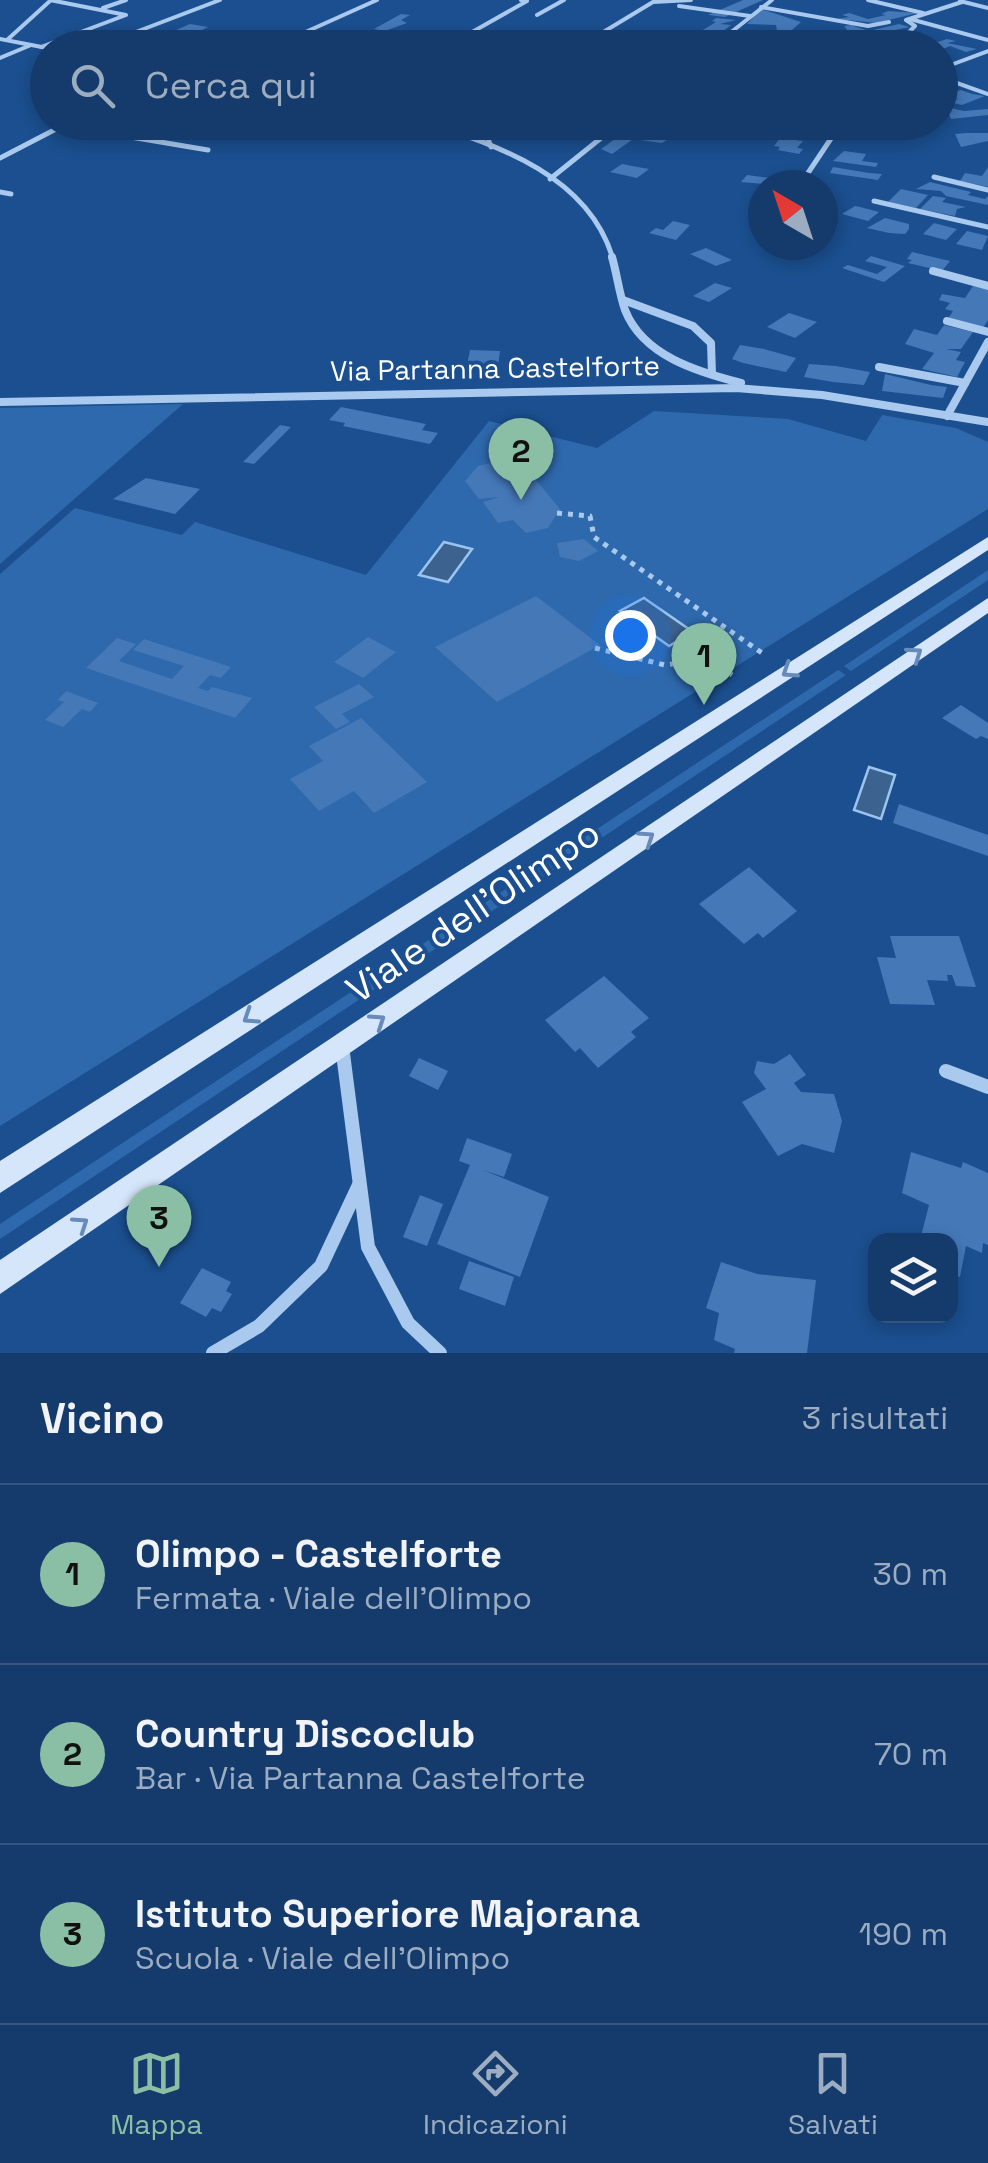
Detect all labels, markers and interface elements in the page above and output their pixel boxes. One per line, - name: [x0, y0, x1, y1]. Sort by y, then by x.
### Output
- search box: [30, 30, 958, 140]
- icon: search: [65, 58, 120, 113]
- text: Cerca qui: [145, 61, 317, 109]
- north arrow: [748, 170, 838, 260]
- street label: Via Partanna Castelforte: [330, 347, 660, 389]
- pin: 2: [488, 418, 554, 500]
- your location: [605, 610, 656, 661]
- pin: 1: [672, 622, 736, 705]
- one-way arrow: [904, 648, 922, 666]
- one-way arrow: [781, 659, 799, 678]
- street label: Viale dell'Olimpo: [337, 808, 609, 1014]
- one-way arrow: [635, 832, 654, 850]
- one-way arrow: [243, 1005, 261, 1024]
- one-way arrow: [367, 1015, 385, 1033]
- pin: 3: [126, 1184, 192, 1267]
- one-way arrow: [70, 1217, 88, 1236]
- map controls: [868, 1233, 958, 1323]
- button: layers: [868, 1233, 958, 1323]
- text: Vicino: [40, 1392, 165, 1445]
- text: 3 risultati: [802, 1398, 948, 1438]
- text: Olimpo - Castelforte: [135, 1530, 502, 1578]
- text: 1: [65, 1554, 80, 1594]
- text: 30 m: [872, 1554, 948, 1594]
- text: Fermata · Viale dell'Olimpo: [135, 1578, 532, 1618]
- text: Country Discoclub: [135, 1710, 475, 1758]
- text: 2: [63, 1734, 82, 1774]
- text: 70 m: [874, 1734, 948, 1774]
- text: Bar · Via Partanna Castelforte: [135, 1758, 586, 1798]
- text: Istituto Superiore Majorana: [135, 1890, 640, 1938]
- text: 3: [63, 1914, 82, 1954]
- text: 190 m: [859, 1914, 948, 1954]
- text: Scuola · Viale dell'Olimpo: [135, 1938, 510, 1978]
- tab: Mappa: [110, 2046, 203, 2142]
- tab: Indicazioni: [423, 2046, 568, 2142]
- tab: Salvati: [788, 2046, 878, 2142]

